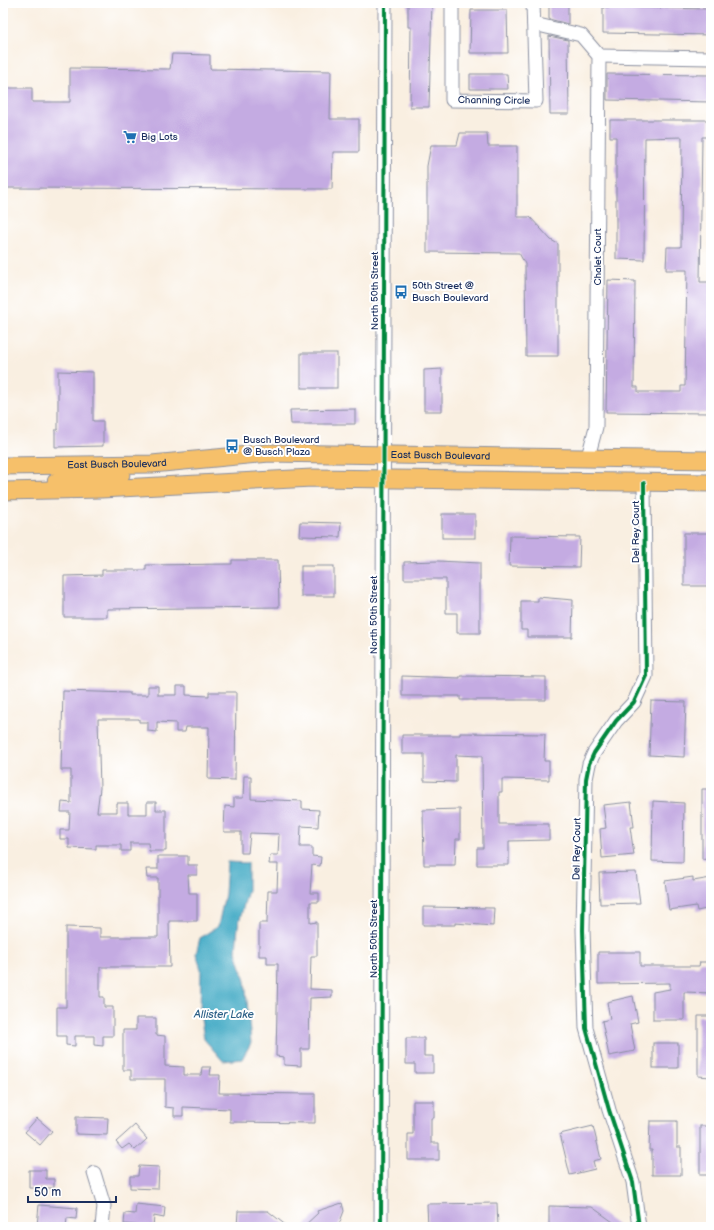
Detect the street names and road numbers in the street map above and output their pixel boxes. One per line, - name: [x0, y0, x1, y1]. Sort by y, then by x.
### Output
- street label: Channing Circle: [458, 94, 530, 107]
- street label: Chalet Court: [592, 228, 604, 286]
- street label: North 50th Street: [369, 252, 381, 330]
- street label: East Busch Boulevard: [391, 449, 491, 463]
- street label: East Busch Boulevard: [67, 457, 168, 471]
- street label: Del Rey Court: [630, 501, 642, 563]
- street label: North 50th Street: [368, 576, 380, 654]
- street label: Del Rey Court: [570, 818, 584, 880]
- street label: North 50th Street: [368, 900, 380, 978]

